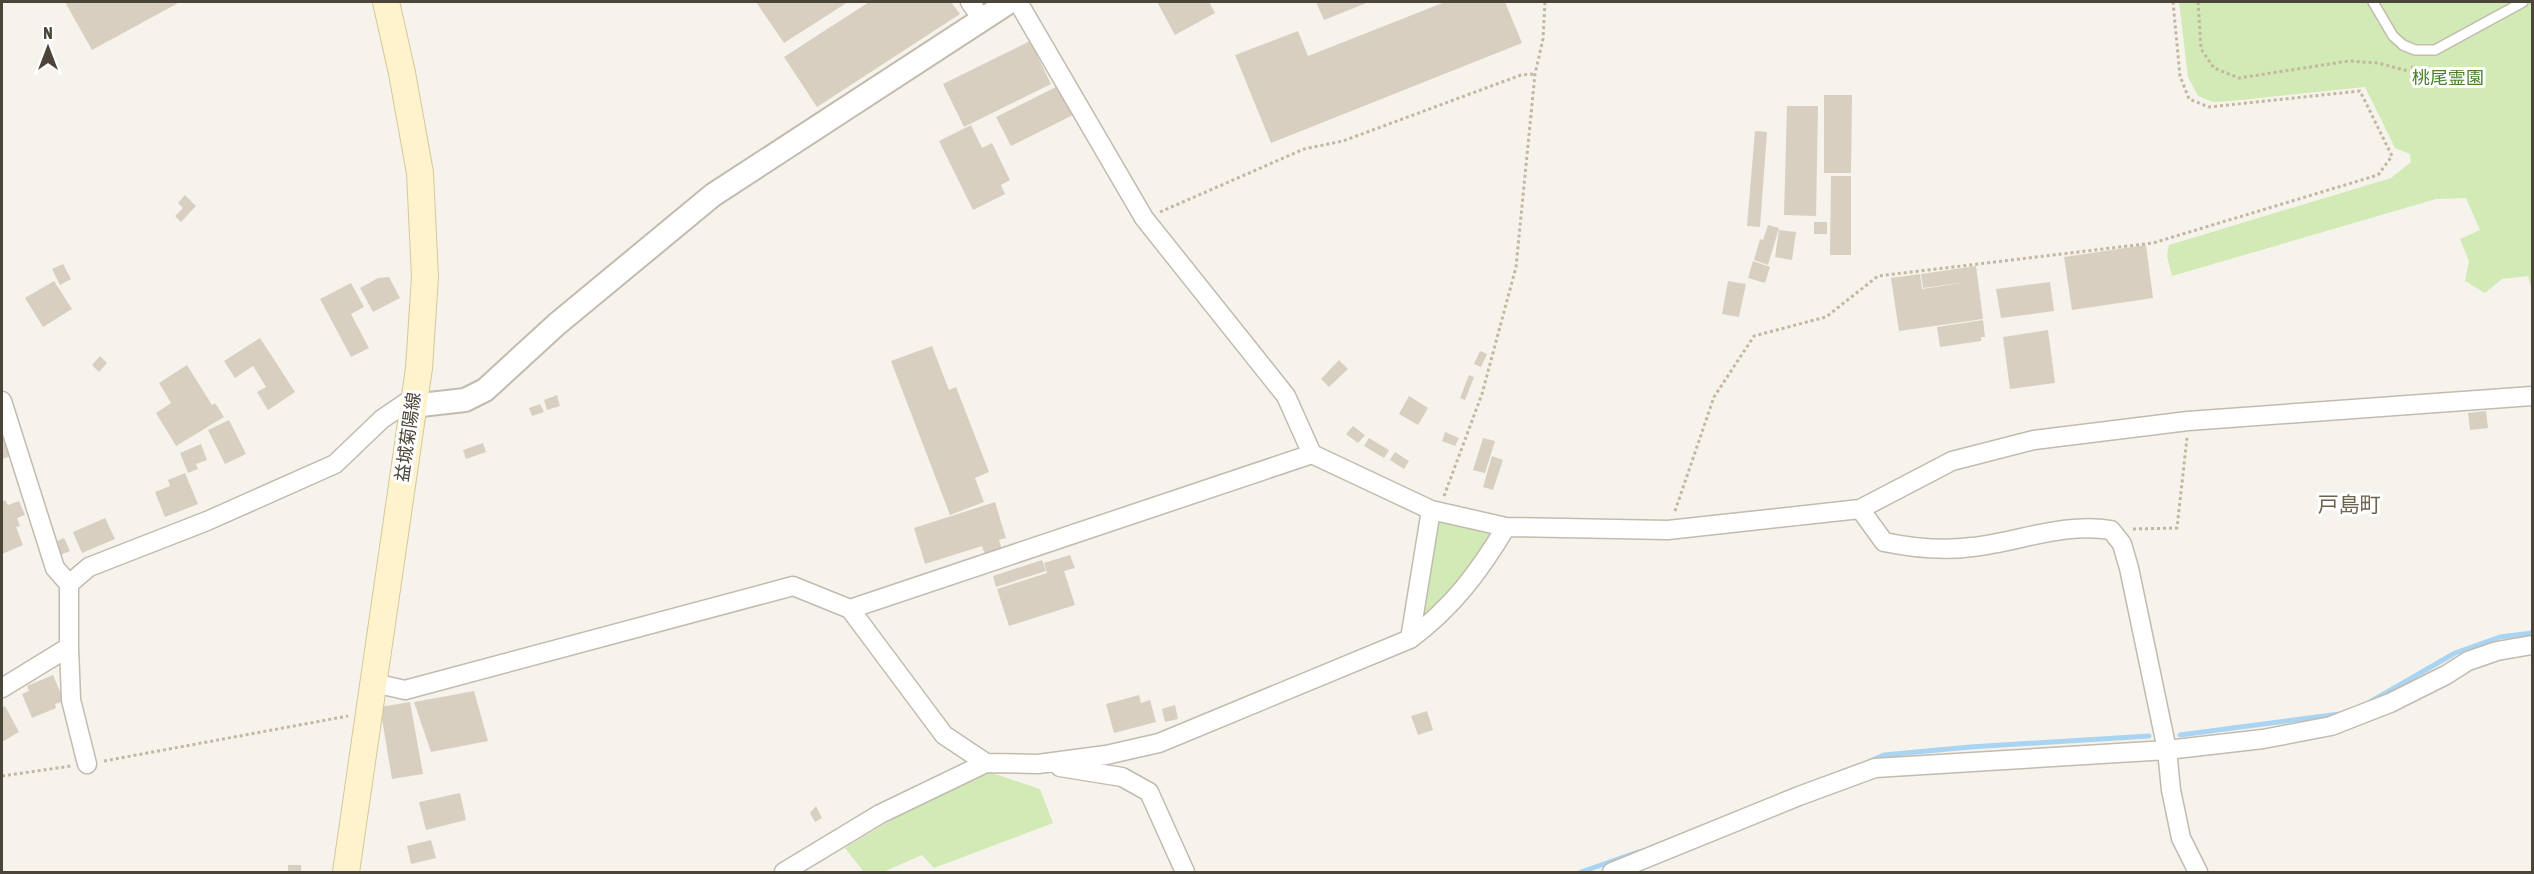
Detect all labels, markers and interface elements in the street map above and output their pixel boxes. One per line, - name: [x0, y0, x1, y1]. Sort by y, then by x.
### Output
- north arrow: [18, 18, 78, 78]
- text: N: [43, 24, 53, 42]
- park label: 桃尾霊園: [2412, 67, 2484, 88]
- street label: 益城菊陽線: [391, 391, 424, 483]
- district label: 戸島町: [2318, 492, 2381, 516]

